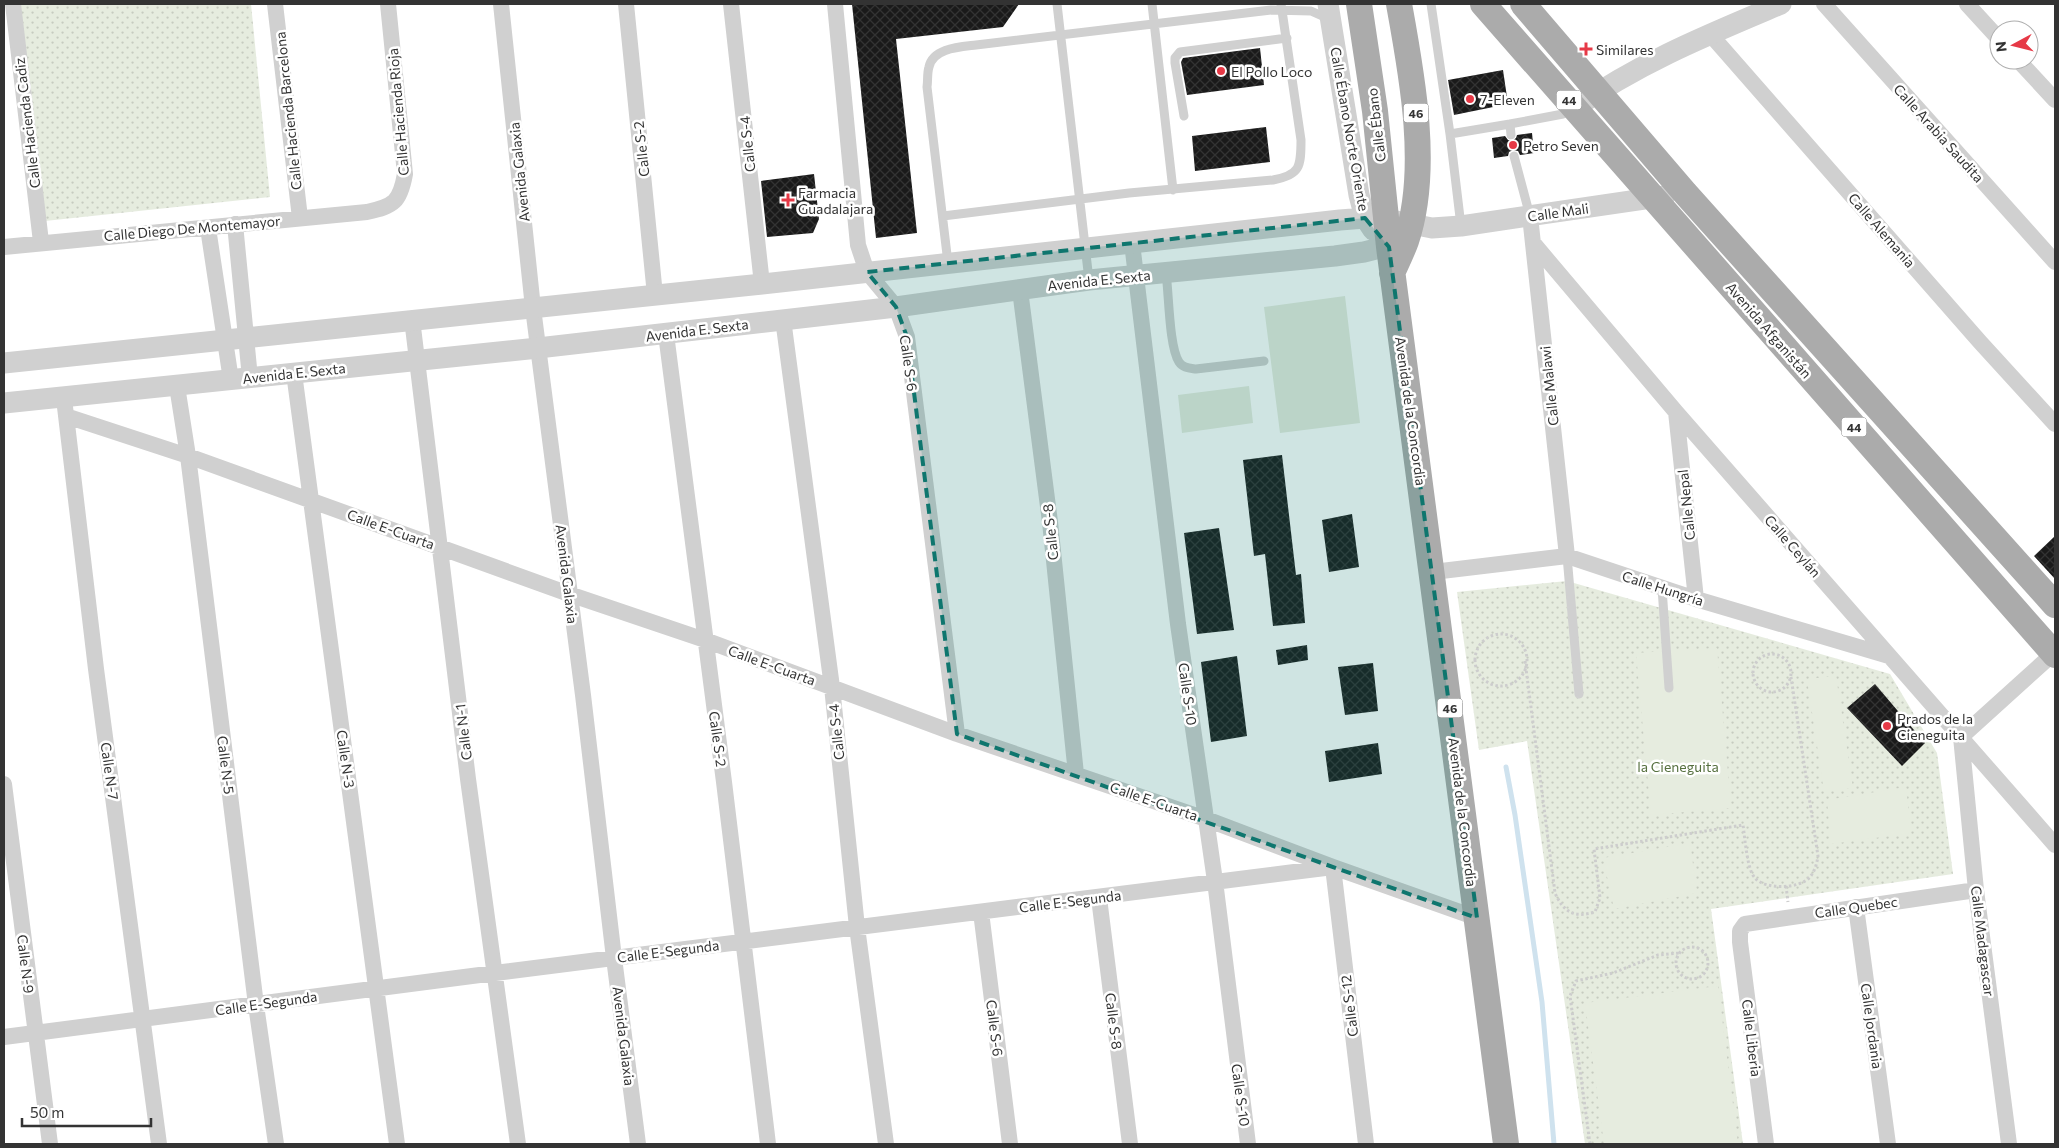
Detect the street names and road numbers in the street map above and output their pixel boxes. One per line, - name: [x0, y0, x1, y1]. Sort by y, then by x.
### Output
- street label: Calle Hacienda Barcelona: [271, 31, 305, 191]
- street label: Calle Ébano Norte Oriente: [1327, 46, 1373, 212]
- street label: Calle Hacienda Rioja: [384, 47, 412, 177]
- street label: Calle Hacienda Cadiz: [11, 57, 43, 189]
- street label: Calle Arabia Saudita: [1890, 80, 1988, 186]
- street label: Calle Ébano: [1363, 87, 1389, 163]
- road number: 44: [1556, 90, 1582, 110]
- road number: 46: [1404, 104, 1428, 122]
- street label: Calle S-4: [736, 114, 758, 173]
- street label: Calle S-2: [630, 120, 652, 178]
- street label: Avenida Galaxia: [505, 121, 533, 223]
- street label: Calle Alemania: [1845, 189, 1919, 271]
- street label: Calle Mali: [1526, 199, 1590, 225]
- street label: Calle Diego De Montemayor: [103, 212, 281, 244]
- street label: Avenida E. Sexta: [1047, 266, 1151, 294]
- street label: Avenida Afganistán: [1723, 278, 1815, 382]
- street label: Avenida E. Sexta: [645, 315, 749, 345]
- street label: Calle S-6: [897, 334, 921, 392]
- street label: Avenida de la Concordia: [1392, 335, 1430, 487]
- street label: Calle Malawi: [1536, 345, 1562, 427]
- street label: Avenida E. Sexta: [242, 359, 346, 387]
- road number: 44: [1842, 418, 1866, 437]
- street label: Calle Nepal: [1674, 469, 1698, 541]
- street label: Calle S-8: [1039, 503, 1061, 561]
- street label: Calle E-Cuarta: [345, 505, 437, 553]
- street label: Calle Ceylán: [1761, 511, 1825, 581]
- street label: Avenida Galaxia: [552, 523, 582, 625]
- street label: Calle Hungría: [1620, 567, 1706, 609]
- street label: Calle E-Cuarta: [726, 641, 818, 689]
- street label: Calle S-10: [1175, 661, 1201, 727]
- road number: 46: [1438, 698, 1462, 718]
- street label: Calle S-4: [825, 702, 847, 761]
- street label: Calle N-1: [451, 703, 475, 761]
- street label: Calle S-2: [706, 710, 730, 768]
- street label: Calle N-3: [334, 729, 358, 789]
- street label: Calle N-5: [214, 735, 238, 795]
- street label: Avenida de la Concordia: [1445, 736, 1481, 888]
- street label: Calle N-7: [98, 741, 122, 801]
- street label: Calle E-Cuarta: [1108, 778, 1200, 824]
- street label: Calle Madagascar: [1968, 885, 1998, 998]
- street label: Calle E-Segunda: [1018, 886, 1122, 916]
- street label: Calle Quebec: [1814, 893, 1899, 921]
- street label: Calle N-9: [14, 934, 38, 994]
- street label: Calle E-Segunda: [616, 936, 720, 966]
- street label: Calle S-12: [1337, 974, 1361, 1038]
- street label: Calle Jordania: [1858, 982, 1886, 1070]
- street label: Avenida Galaxia: [609, 985, 639, 1087]
- street label: Calle E-Segunda: [214, 987, 318, 1019]
- street label: Calle S-8: [1102, 992, 1126, 1050]
- street label: Calle Liberia: [1739, 998, 1765, 1078]
- street label: Calle S-6: [983, 999, 1007, 1057]
- street label: Calle S-10: [1228, 1062, 1254, 1128]

